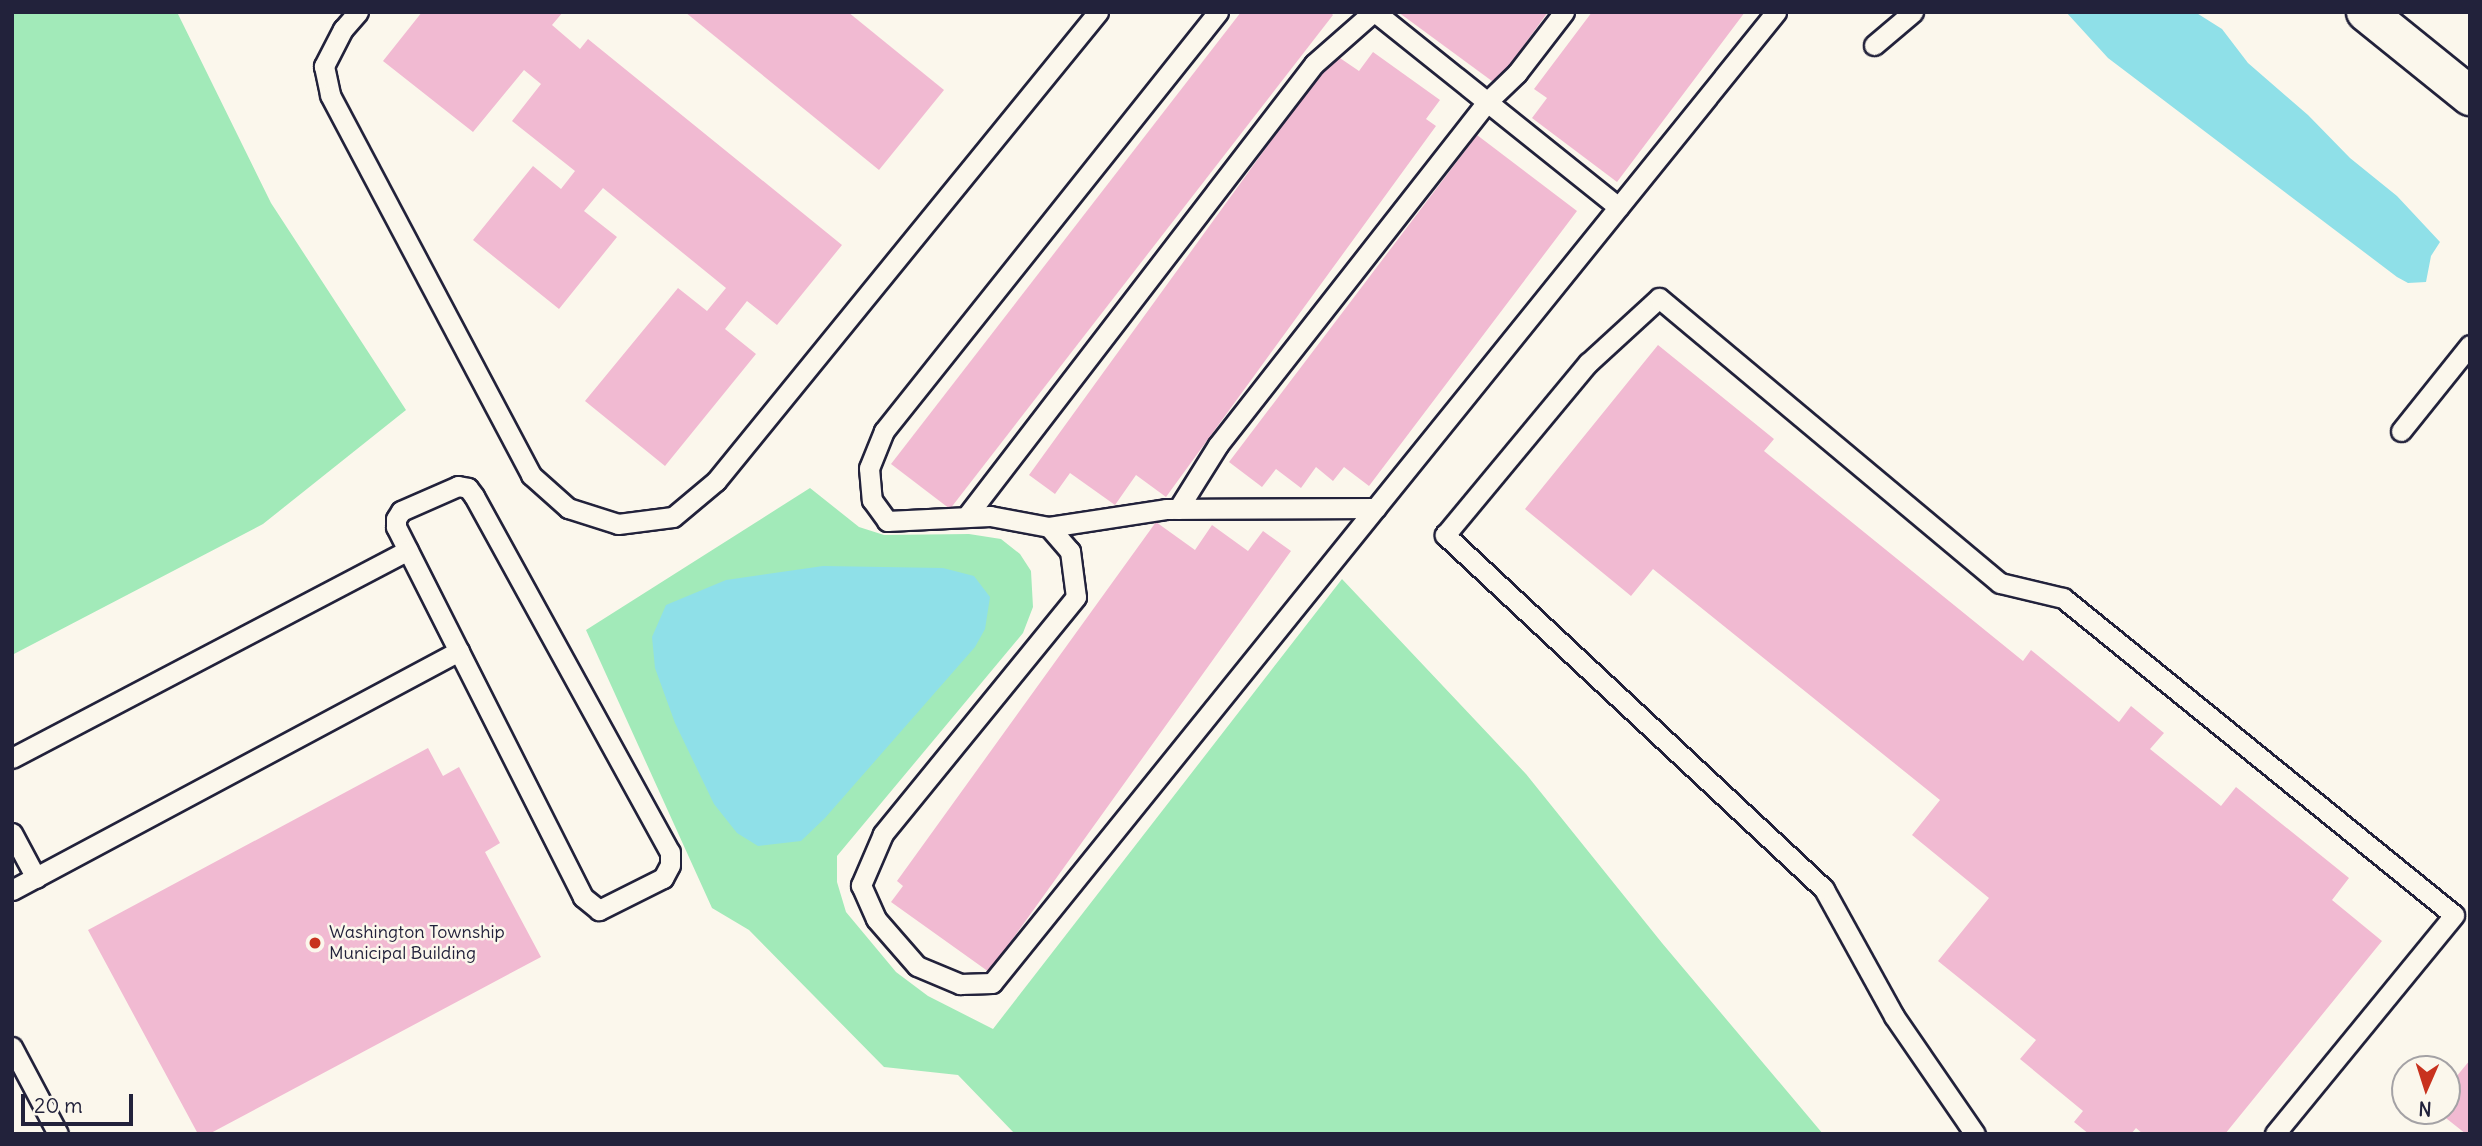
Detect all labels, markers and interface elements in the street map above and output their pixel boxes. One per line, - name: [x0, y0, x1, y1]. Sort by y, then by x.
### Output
- place label: Washington Township Municipal Building: [329, 922, 505, 964]
- marker: Washington Township Municipal Building: [307, 935, 323, 951]
- north arrow: [2391, 1055, 2461, 1125]
- scale bar: [24, 1080, 136, 1124]
- text: 20 m: [34, 1092, 83, 1119]
- text: N: [2418, 1097, 2432, 1121]

